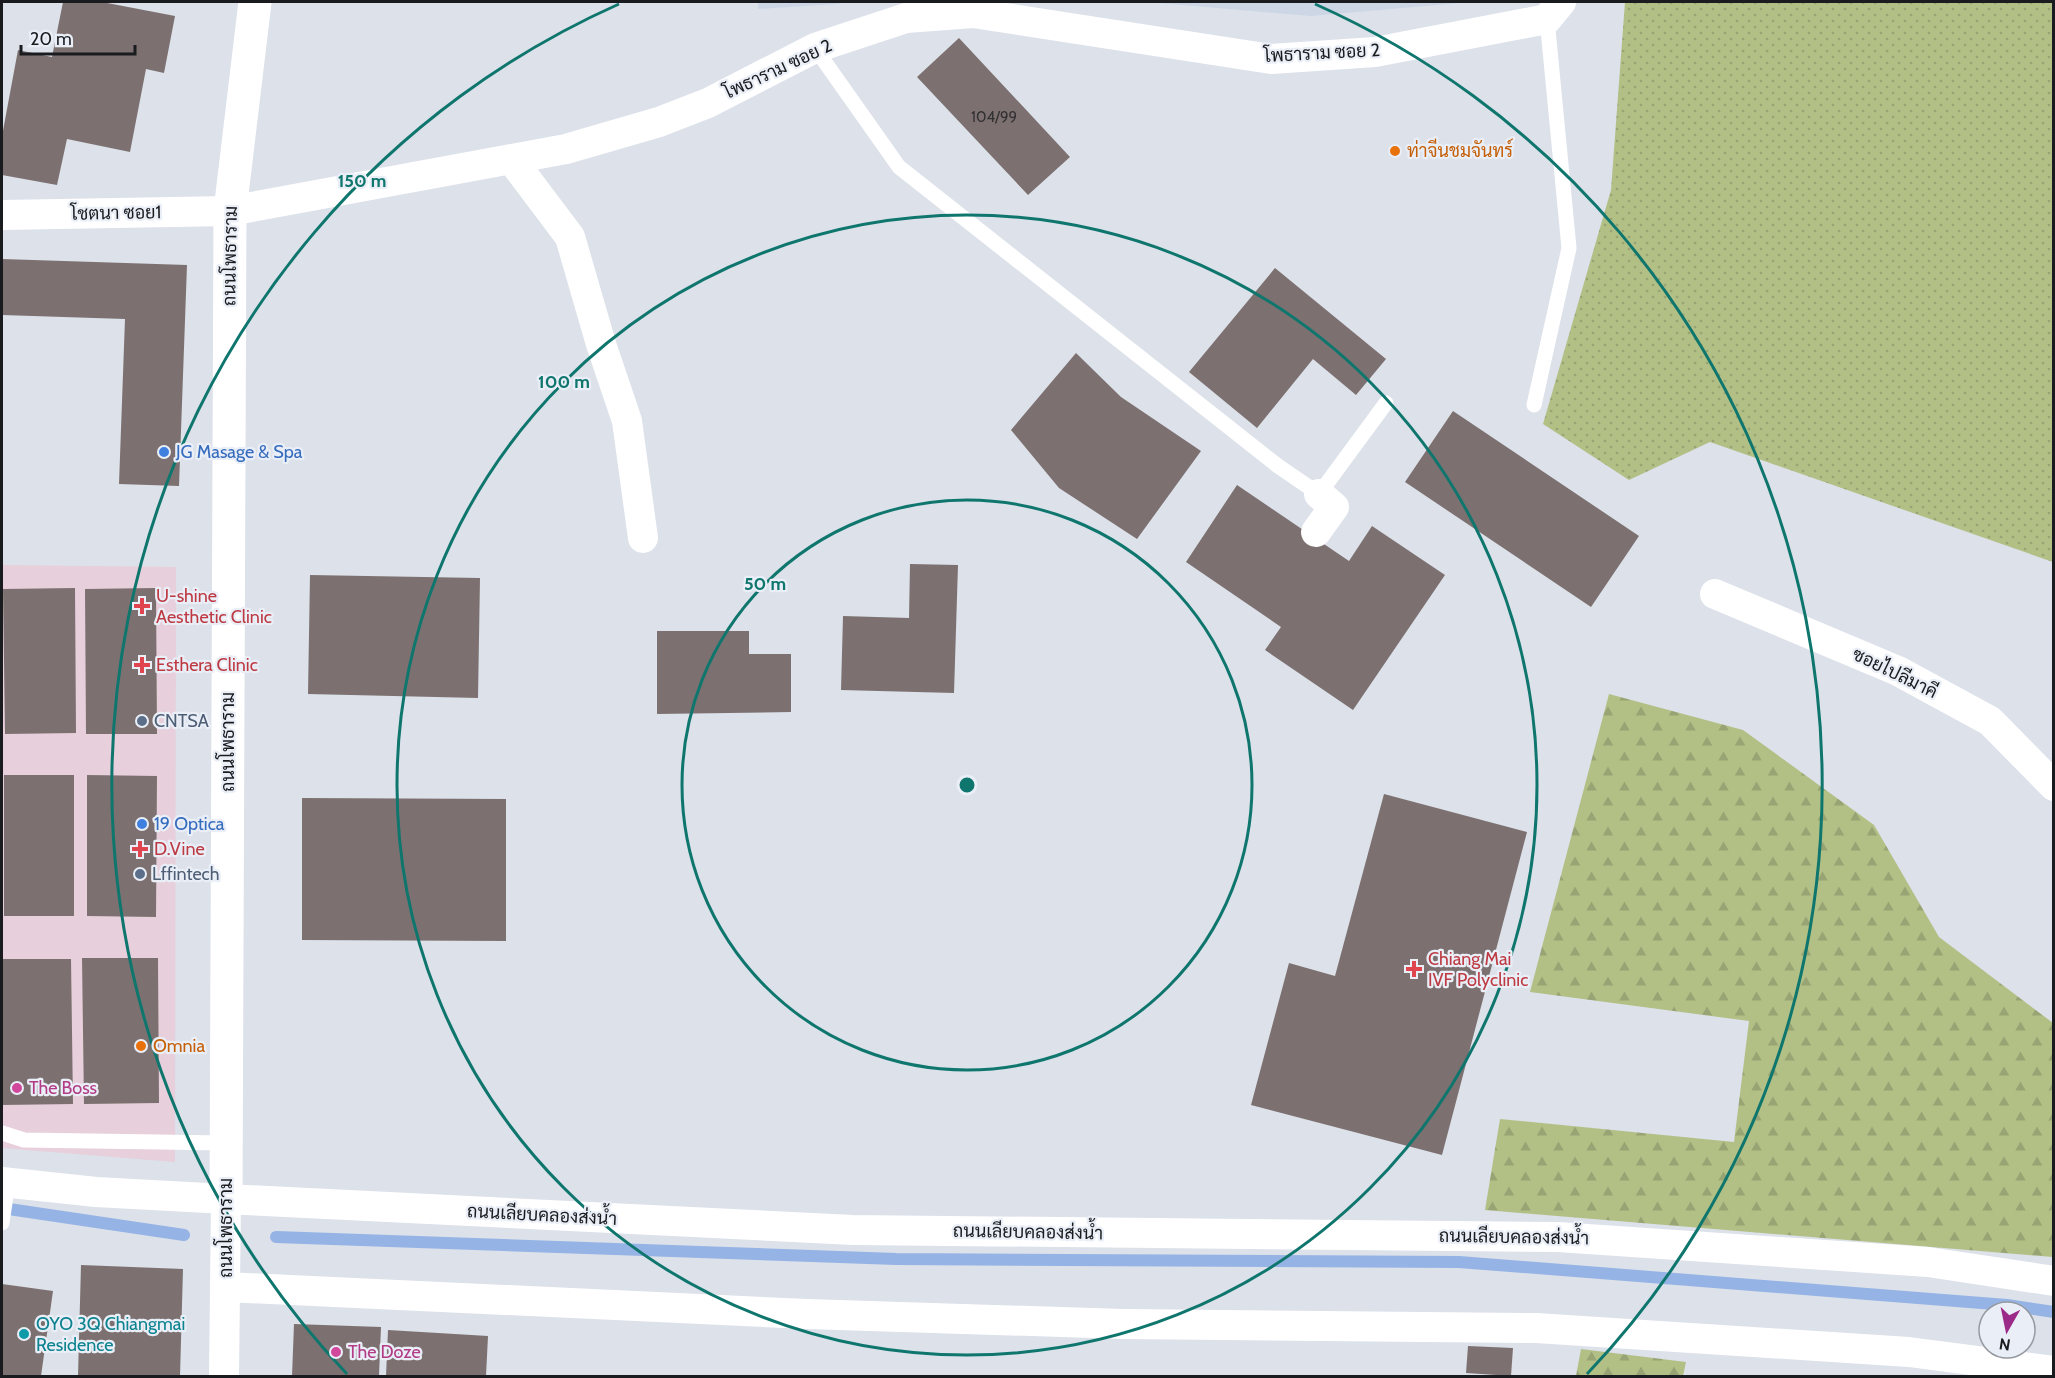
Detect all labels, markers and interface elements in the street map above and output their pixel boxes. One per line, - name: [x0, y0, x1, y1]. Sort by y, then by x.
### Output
- scale bar: [21, 18, 135, 56]
- text: 20 m: [30, 28, 72, 50]
- street label: โพธาราม ซอย 2: [719, 33, 835, 104]
- street label: โพธาราม ซอย 2: [1262, 37, 1381, 67]
- house number: 104/99: [971, 108, 1017, 126]
- place label: ท่าจีนชมจันทร์: [1407, 138, 1513, 162]
- marker: ท่าจีนชมจันทร์: [1388, 144, 1402, 158]
- text: 150 m: [338, 170, 386, 192]
- street label: โชตนา ซอย1: [69, 199, 162, 225]
- street label: ถนนโพธาราม: [216, 206, 242, 306]
- text: 100 m: [538, 371, 590, 393]
- place label: JG Masage & Spa: [175, 441, 303, 463]
- marker: JG Masage & Spa: [157, 445, 171, 459]
- text: 50 m: [744, 573, 786, 595]
- place label: U-shine Aesthetic Clinic: [156, 585, 272, 628]
- marker: U-shine Aesthetic Clinic: [133, 597, 151, 615]
- street label: ซอยไปลีมาคี: [1849, 641, 1942, 703]
- place label: Esthera Clinic: [156, 654, 258, 676]
- marker: Esthera Clinic: [133, 656, 151, 674]
- street label: ถนนโพธาราม: [215, 692, 239, 792]
- place label: CNTSA: [154, 710, 209, 732]
- marker: CNTSA: [135, 714, 149, 728]
- centre of rings: [957, 775, 977, 795]
- place label: 19 Optica: [154, 813, 225, 835]
- marker: 19 Optica: [135, 817, 149, 831]
- place label: D.Vine: [154, 838, 205, 860]
- marker: D.Vine: [131, 840, 149, 858]
- place label: Lffintech: [152, 863, 220, 885]
- marker: Lffintech: [133, 867, 147, 881]
- place label: Chiang Mai IVF Polyclinic: [1428, 948, 1528, 991]
- marker: Chiang Mai IVF Polyclinic: [1405, 960, 1423, 978]
- place label: Omnia: [153, 1035, 205, 1057]
- marker: Omnia: [134, 1039, 148, 1053]
- place label: The Boss: [29, 1077, 97, 1099]
- marker: The Boss: [10, 1081, 24, 1095]
- street label: ถนนโพธาราม: [213, 1178, 237, 1278]
- street label: ถนนเลียบคลองส่งน้ำ: [466, 1195, 618, 1230]
- street label: ถนนเลียบคลองส่งน้ำ: [953, 1215, 1103, 1244]
- street label: ถนนเลียบคลองส่งน้ำ: [1439, 1220, 1589, 1249]
- north arrow: [1977, 1300, 2037, 1360]
- place label: OYO 3Q Chiangmai Residence: [36, 1313, 185, 1356]
- marker: OYO 3Q Chiangmai Residence: [17, 1327, 31, 1341]
- text: N: [1998, 1334, 2012, 1355]
- place label: The Doze: [348, 1341, 421, 1363]
- marker: The Doze: [329, 1345, 343, 1359]

